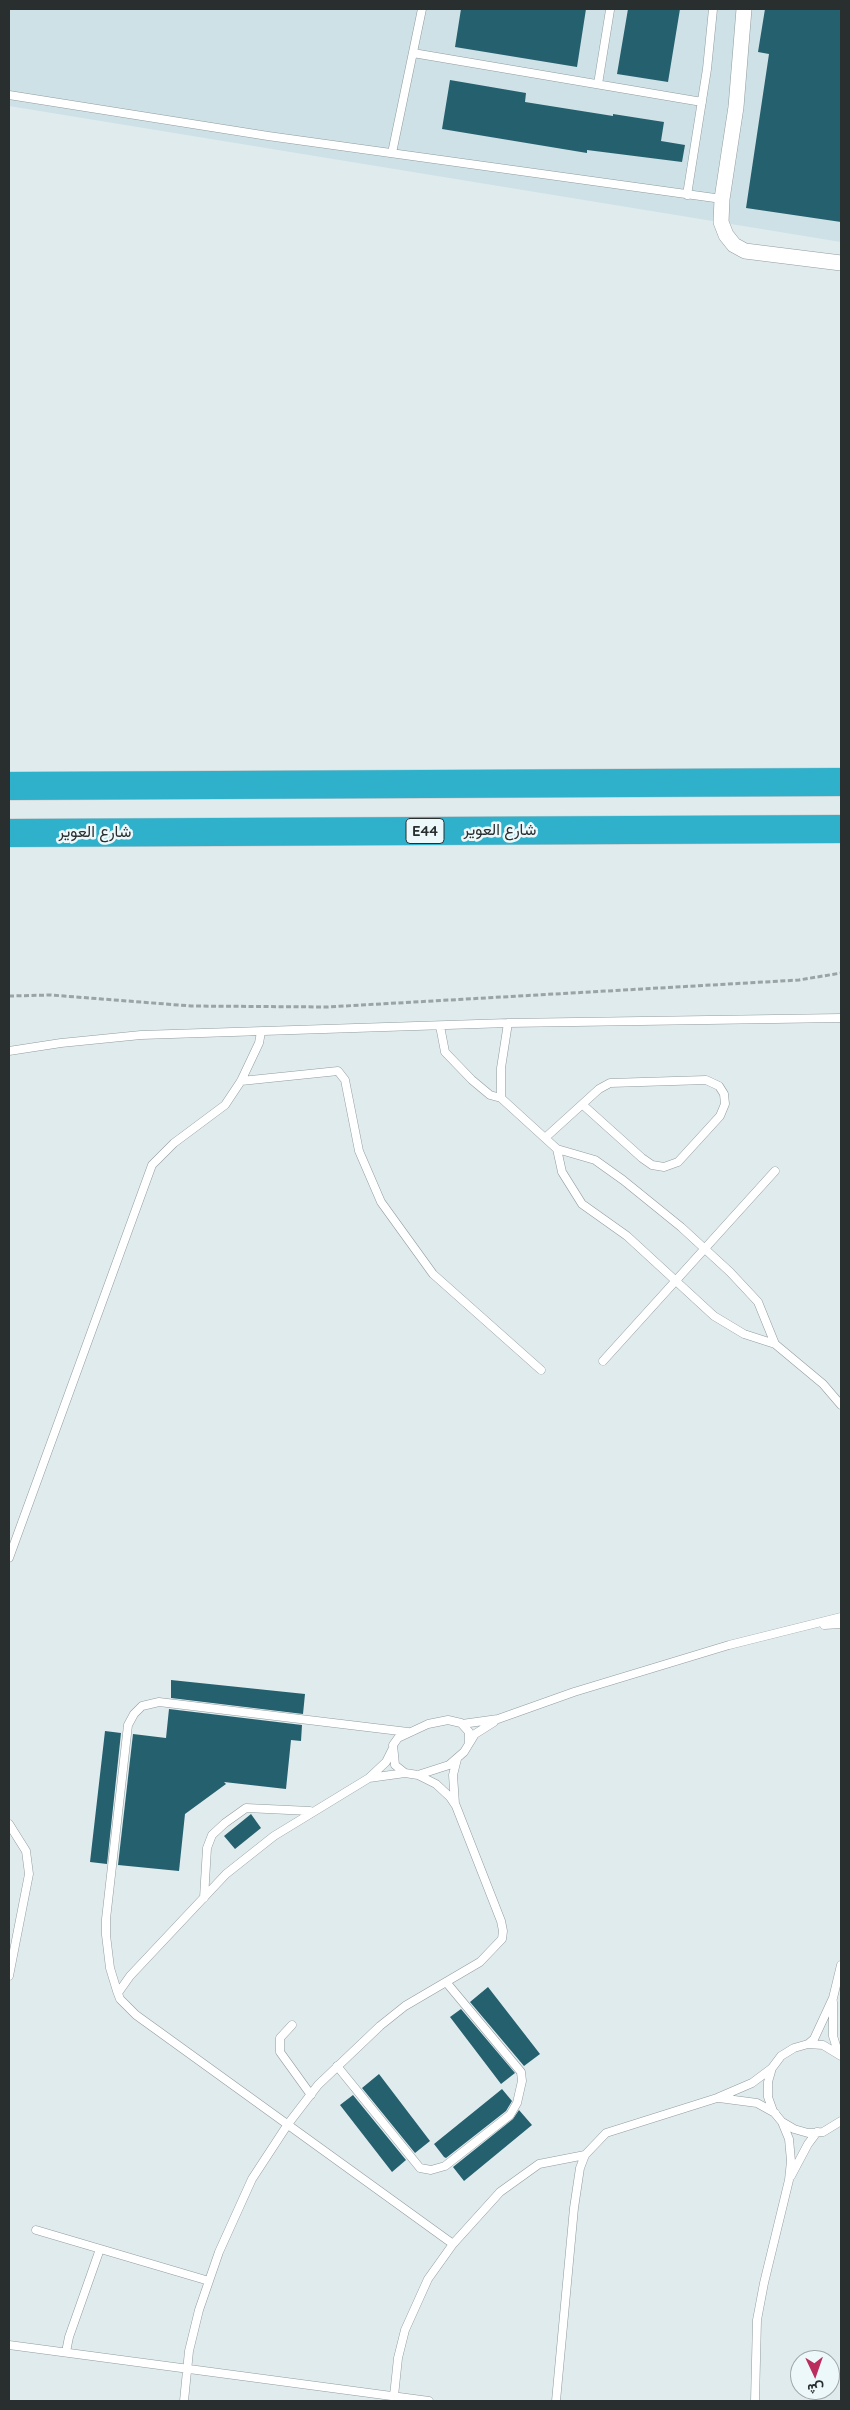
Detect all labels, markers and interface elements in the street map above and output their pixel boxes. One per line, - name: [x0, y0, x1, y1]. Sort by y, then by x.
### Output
- road number: E44: [406, 818, 444, 844]
- street label: شارع العوير: [464, 820, 536, 840]
- street label: شارع العوير: [59, 822, 131, 842]
- north arrow: [790, 2350, 840, 2400]
- text: ش: [807, 2380, 825, 2398]

